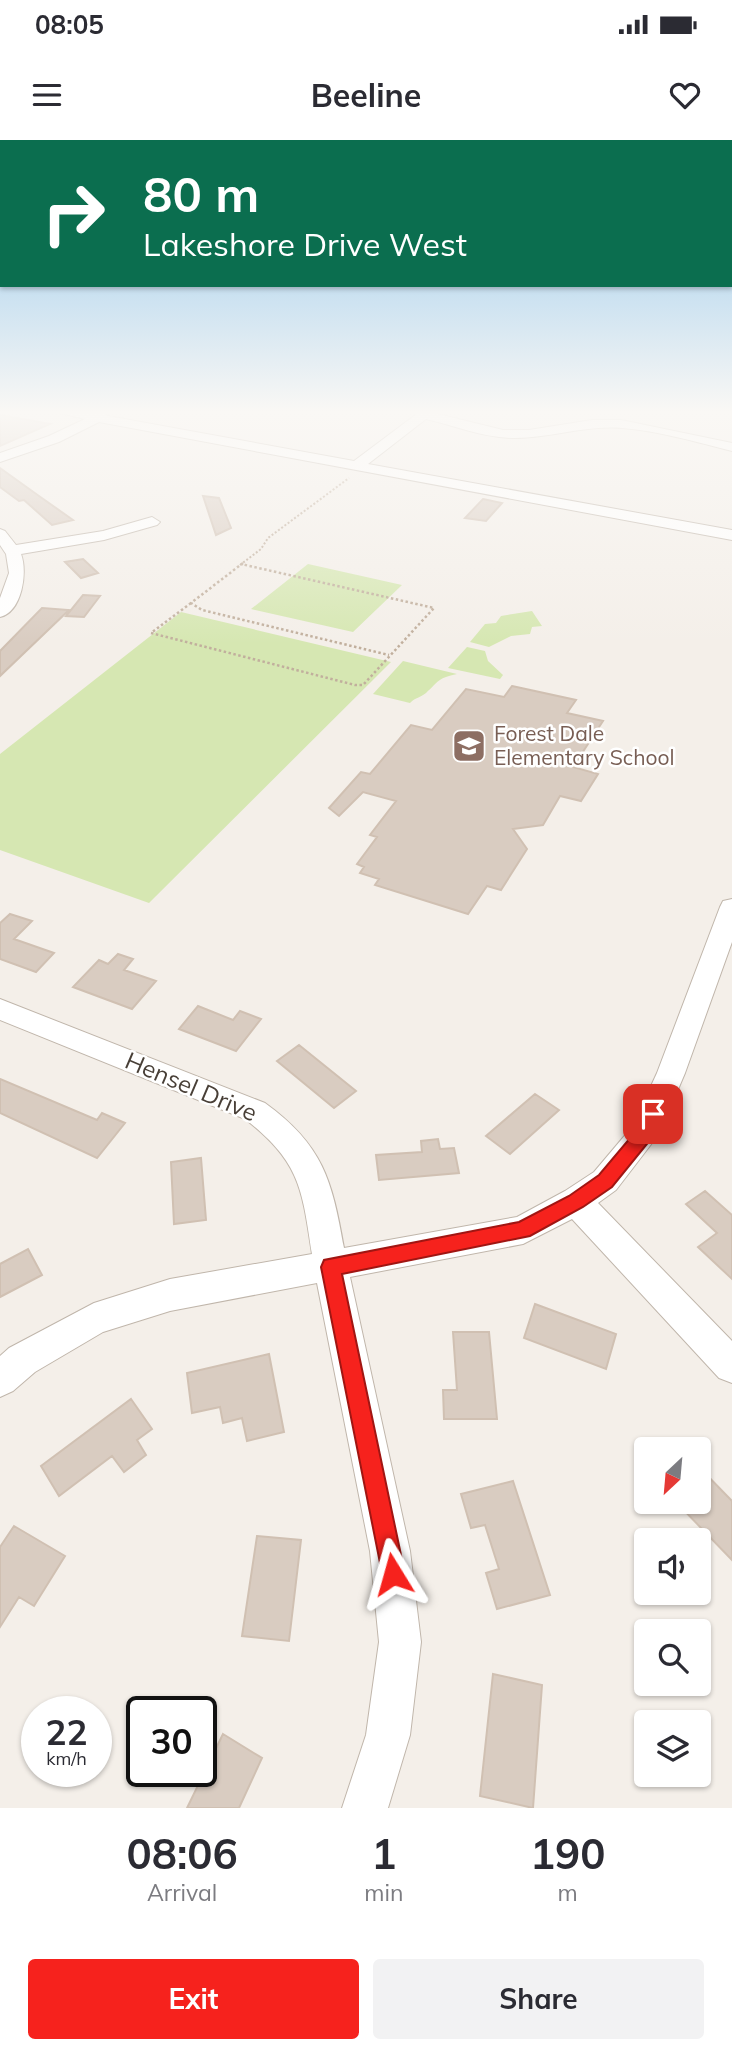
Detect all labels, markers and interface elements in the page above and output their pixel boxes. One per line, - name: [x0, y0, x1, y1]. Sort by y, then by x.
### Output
- text: 08:05: [35, 8, 104, 41]
- text: Beeline: [311, 75, 421, 115]
- icon: menu: [28, 76, 66, 114]
- icon: heart: [666, 76, 704, 114]
- text: 80 m: [143, 163, 259, 224]
- icon: right: [28, 168, 119, 259]
- text: Lakeshore Drive West: [143, 224, 467, 264]
- place label: Forest Dale Elementary School: [494, 720, 675, 770]
- school or university icon: Forest Dale Elementary School: [450, 727, 488, 765]
- street label: Hensel Drive: [121, 1045, 262, 1127]
- pin: [623, 1084, 683, 1144]
- icon: arrive: [634, 1095, 672, 1133]
- north arrow: [634, 1437, 710, 1514]
- map controls: [634, 1437, 711, 1787]
- button: sound: [634, 1528, 711, 1605]
- position arrow: [356, 1537, 430, 1611]
- button: search: [634, 1619, 711, 1696]
- speed limit sign: 30: [126, 1696, 217, 1787]
- text: 22: [45, 1710, 88, 1754]
- button: layers: [634, 1710, 711, 1787]
- text: km/h: [46, 1747, 87, 1770]
- text: 08:06: [127, 1827, 238, 1880]
- text: 1: [371, 1827, 396, 1880]
- text: 190: [530, 1827, 605, 1880]
- text: Arrival: [147, 1878, 217, 1907]
- text: min: [364, 1878, 403, 1907]
- text: m: [558, 1878, 578, 1907]
- button: Exit: [28, 1959, 359, 2039]
- button: Share: [373, 1959, 704, 2039]

